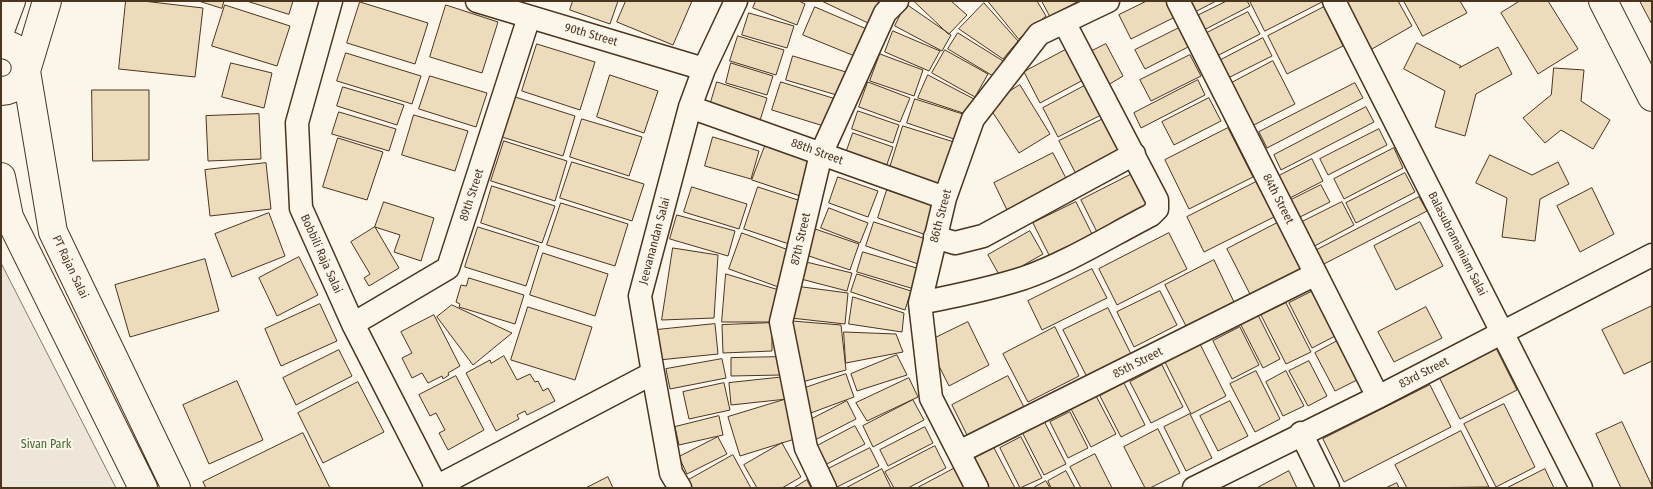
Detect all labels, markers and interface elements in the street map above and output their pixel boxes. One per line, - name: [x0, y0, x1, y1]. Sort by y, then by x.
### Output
- street label: 90th Street: [563, 21, 619, 49]
- street label: 88th Street: [789, 136, 845, 168]
- street label: 89th Street: [457, 167, 487, 223]
- street label: 84th Street: [1259, 172, 1297, 226]
- street label: 86th Street: [927, 188, 955, 244]
- street label: Balasubramaniam Salai: [1425, 190, 1489, 298]
- street label: Jeevanandan Salai: [636, 196, 674, 286]
- street label: 87th Street: [788, 211, 814, 267]
- street label: Bobbili Raja Salai: [297, 212, 345, 296]
- street label: PT Rajan Salai: [49, 233, 91, 301]
- street label: 85th Street: [1111, 344, 1165, 382]
- street label: 83rd Street: [1397, 354, 1451, 392]
- park label: Sivan Park: [21, 438, 71, 452]

